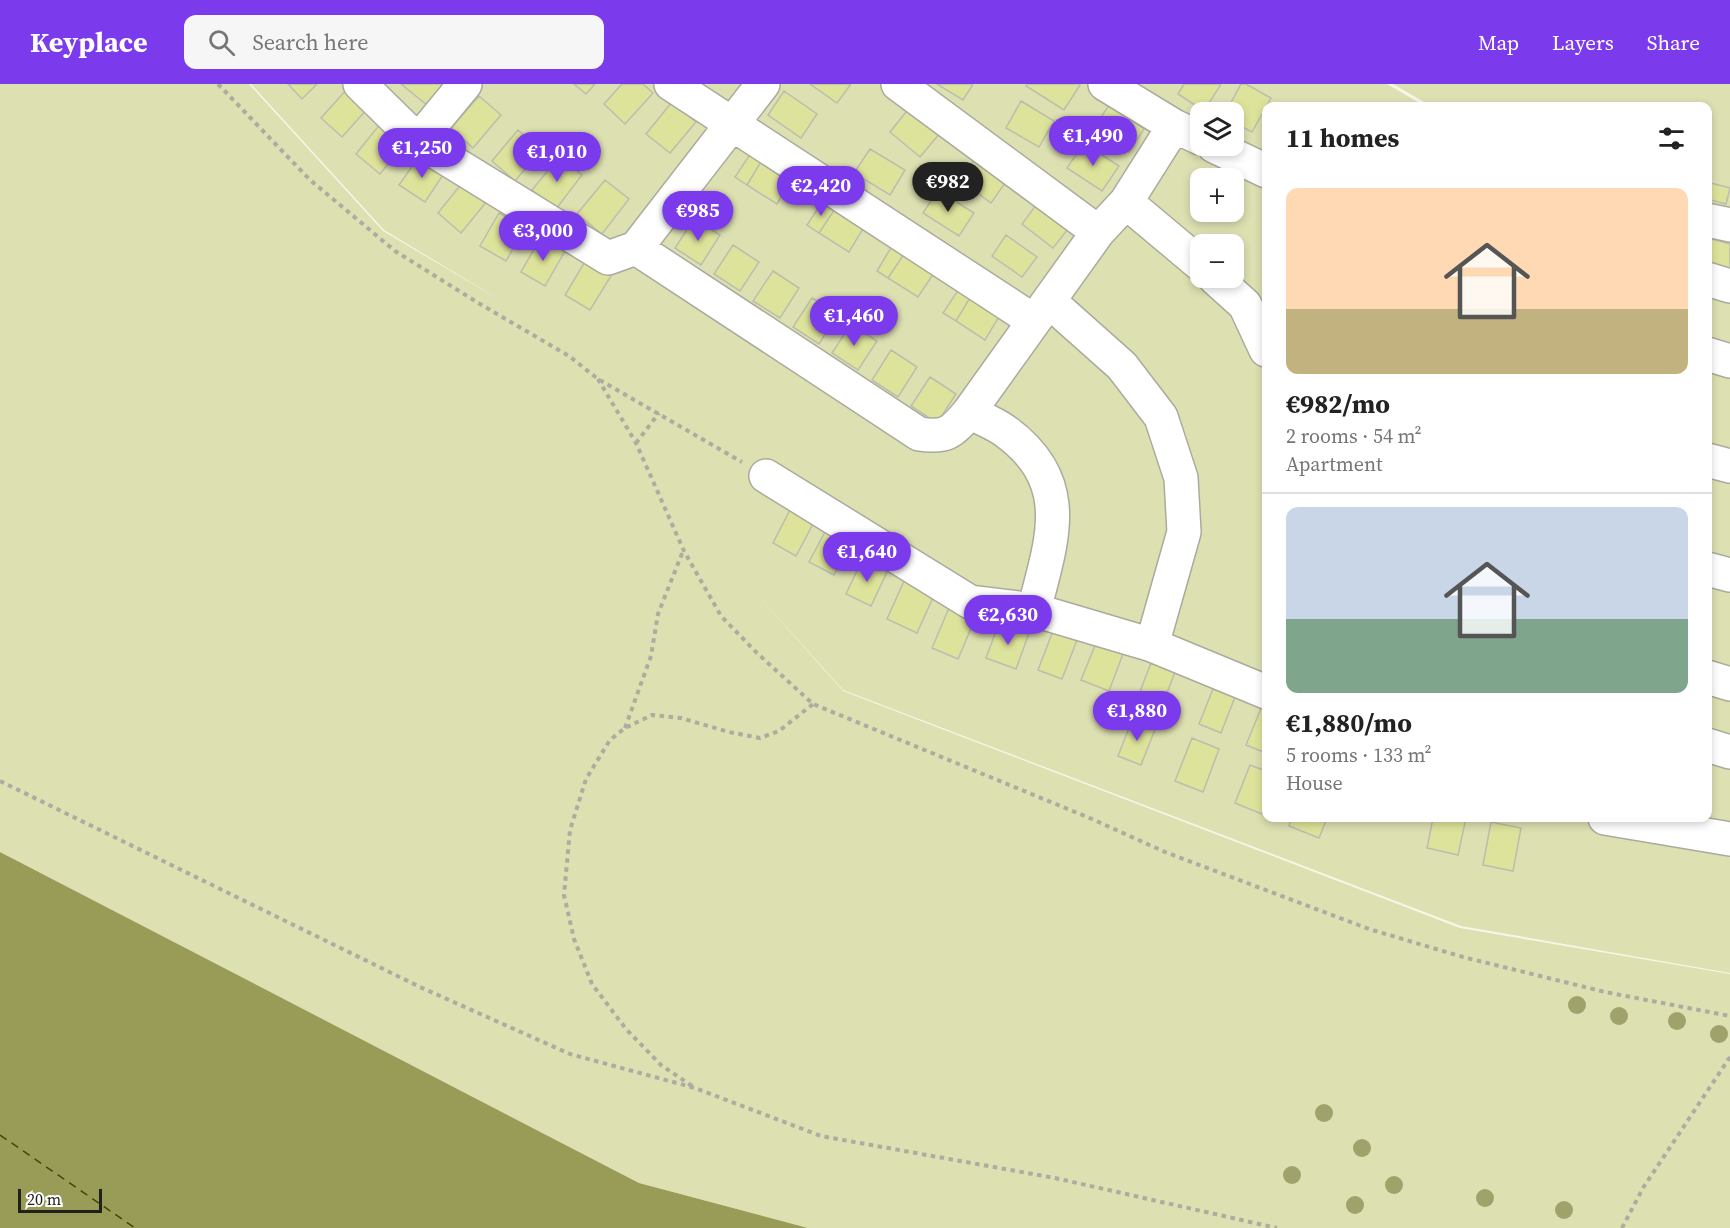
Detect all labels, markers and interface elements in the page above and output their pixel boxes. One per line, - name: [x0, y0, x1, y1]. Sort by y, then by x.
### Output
- search box: [184, 15, 604, 69]
- text: Keyplace: [30, 23, 148, 61]
- icon: search: [205, 26, 238, 59]
- text: Search here: [253, 27, 369, 57]
- text: Map: [1478, 28, 1519, 57]
- text: Layers: [1552, 28, 1614, 57]
- text: Share: [1647, 28, 1700, 57]
- map controls: [1190, 102, 1244, 288]
- button: layers: [1190, 102, 1244, 156]
- pin: €1,490: [1044, 116, 1142, 167]
- text: 11 homes: [1286, 120, 1399, 156]
- text: €1,490: [1063, 121, 1123, 149]
- icon: filters: [1655, 122, 1688, 155]
- pin: €1,250: [373, 128, 471, 179]
- pin: €1,010: [508, 132, 606, 183]
- text: €1,250: [392, 133, 452, 161]
- text: €1,010: [527, 137, 587, 165]
- pin: €982: [912, 162, 984, 213]
- pin: €2,420: [772, 166, 870, 217]
- text: €982: [926, 167, 970, 195]
- button: +: [1190, 168, 1244, 222]
- text: €2,420: [791, 171, 851, 199]
- pin: €985: [662, 191, 734, 242]
- text: €985: [676, 196, 720, 224]
- pin: €3,000: [494, 211, 592, 262]
- text: €3,000: [513, 216, 573, 244]
- icon: home: [1433, 227, 1541, 335]
- button: −: [1190, 234, 1244, 288]
- pin: €1,460: [805, 296, 903, 347]
- text: €1,460: [824, 301, 884, 329]
- text: €982/mo: [1286, 386, 1390, 422]
- text: 2 rooms · 54 m²: [1286, 422, 1422, 450]
- text: Apartment: [1286, 450, 1383, 478]
- pin: €1,640: [818, 532, 916, 583]
- text: €1,640: [837, 537, 897, 565]
- icon: home: [1433, 546, 1541, 654]
- pin: €2,630: [959, 595, 1057, 646]
- text: €2,630: [978, 600, 1038, 628]
- pin: €1,880: [1088, 691, 1186, 742]
- text: €1,880: [1107, 696, 1167, 724]
- text: €1,880/mo: [1286, 705, 1412, 741]
- text: 5 rooms · 133 m²: [1286, 741, 1432, 769]
- text: House: [1286, 769, 1343, 797]
- scale bar: [18, 1186, 102, 1214]
- text: 20 m: [27, 1188, 61, 1210]

